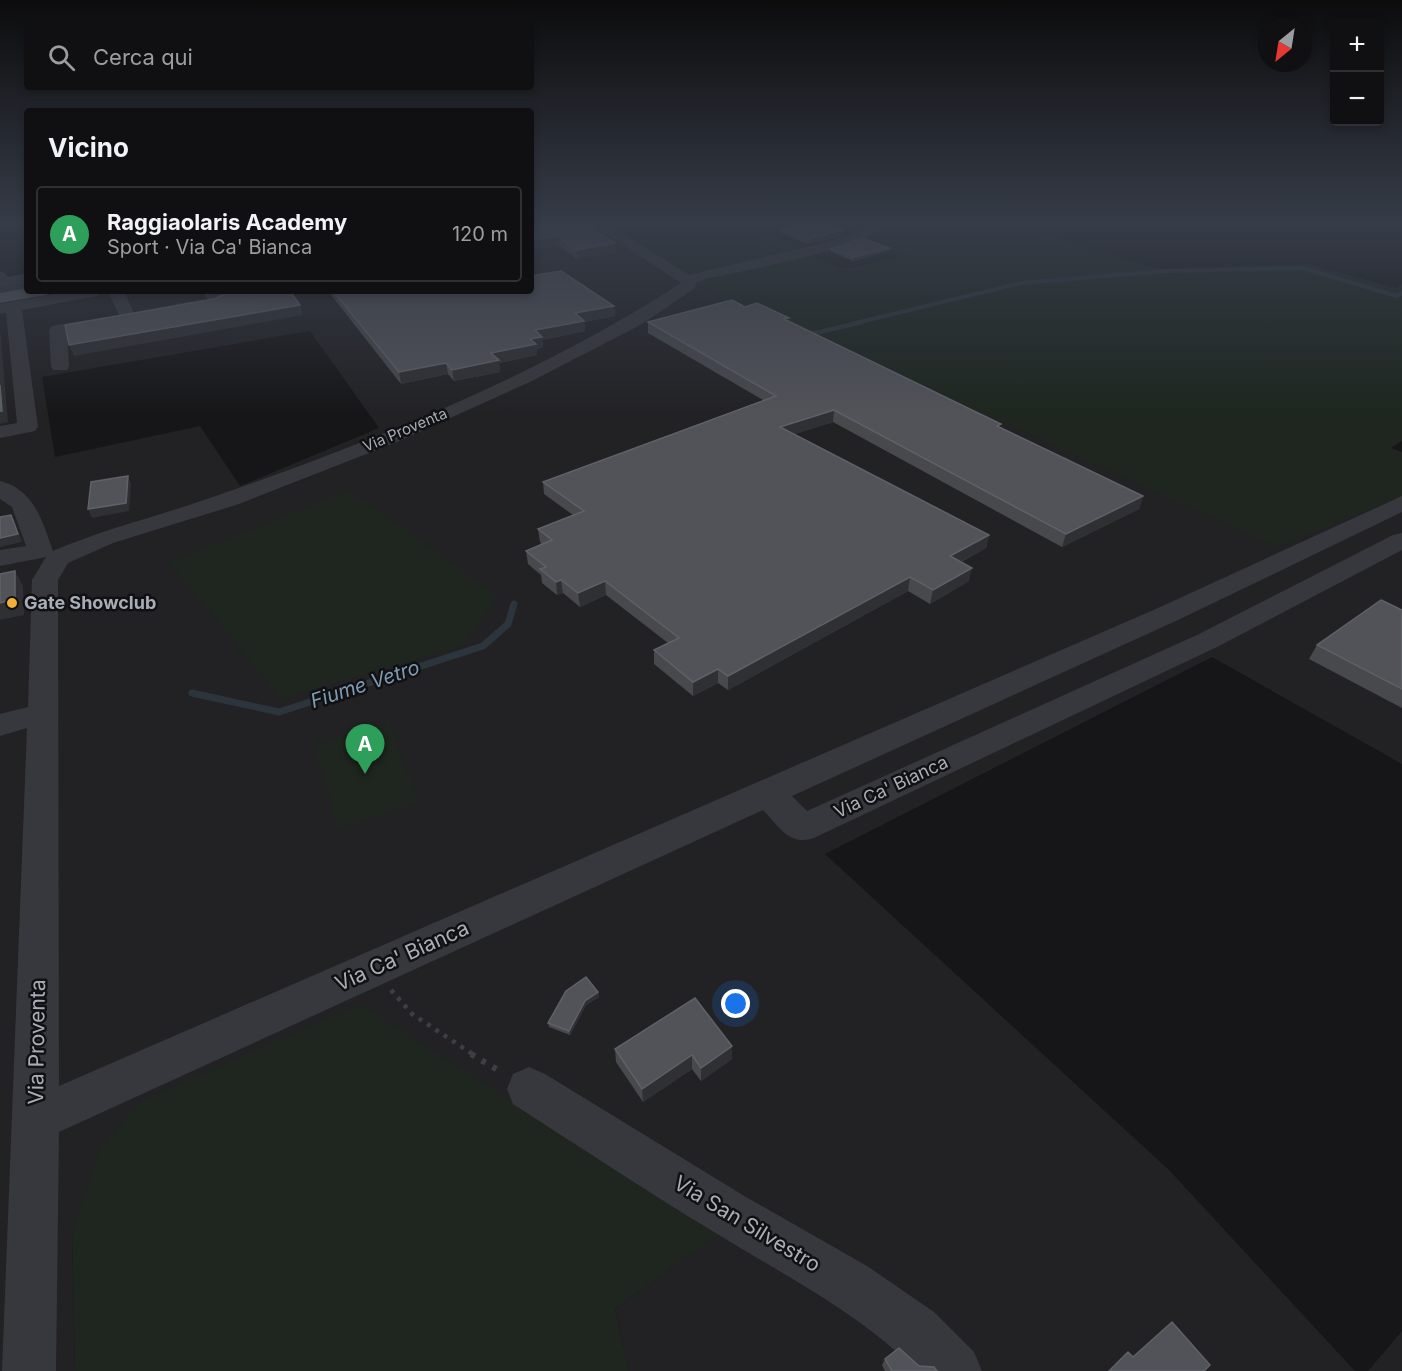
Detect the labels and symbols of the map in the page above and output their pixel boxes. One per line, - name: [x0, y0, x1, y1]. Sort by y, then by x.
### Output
- north arrow: [1258, 18, 1312, 72]
- street label: Via Proventa: [360, 403, 450, 456]
- place label: Gate Showclub: [24, 592, 156, 613]
- marker: Gate Showclub: [5, 596, 19, 610]
- water label: Fiume Vetro: [307, 655, 423, 713]
- pin: A: [346, 724, 385, 774]
- street label: Via Ca' Bianca: [831, 751, 951, 822]
- street label: Via Ca' Bianca: [331, 915, 472, 996]
- street label: Via Proventa: [23, 979, 50, 1105]
- your location: [721, 989, 750, 1018]
- street label: Via San Silvestro: [670, 1170, 825, 1277]

